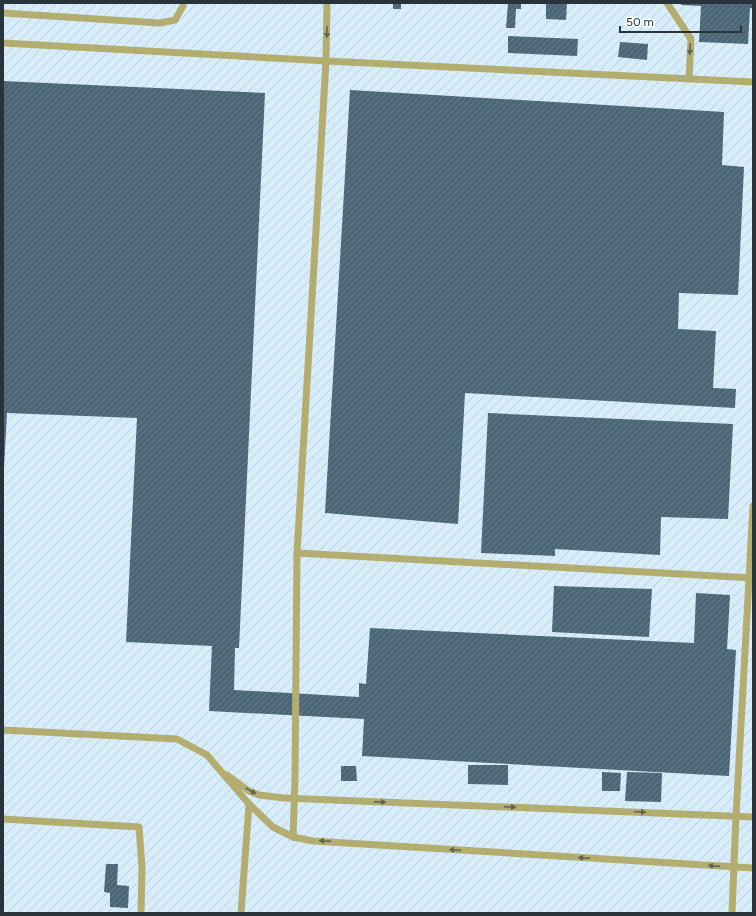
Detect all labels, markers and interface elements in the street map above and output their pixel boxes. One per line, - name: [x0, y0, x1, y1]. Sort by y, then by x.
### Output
- scale bar: [620, 8, 741, 34]
- text: 50 m: [626, 15, 654, 29]
- one-way arrow: [324, 26, 330, 39]
- one-way arrow: [687, 43, 694, 55]
- one-way arrow: [245, 788, 257, 794]
- one-way arrow: [374, 798, 386, 805]
- one-way arrow: [504, 804, 517, 810]
- one-way arrow: [634, 809, 647, 815]
- one-way arrow: [319, 838, 331, 845]
- one-way arrow: [449, 846, 461, 853]
- one-way arrow: [577, 855, 590, 861]
- one-way arrow: [708, 863, 720, 870]

